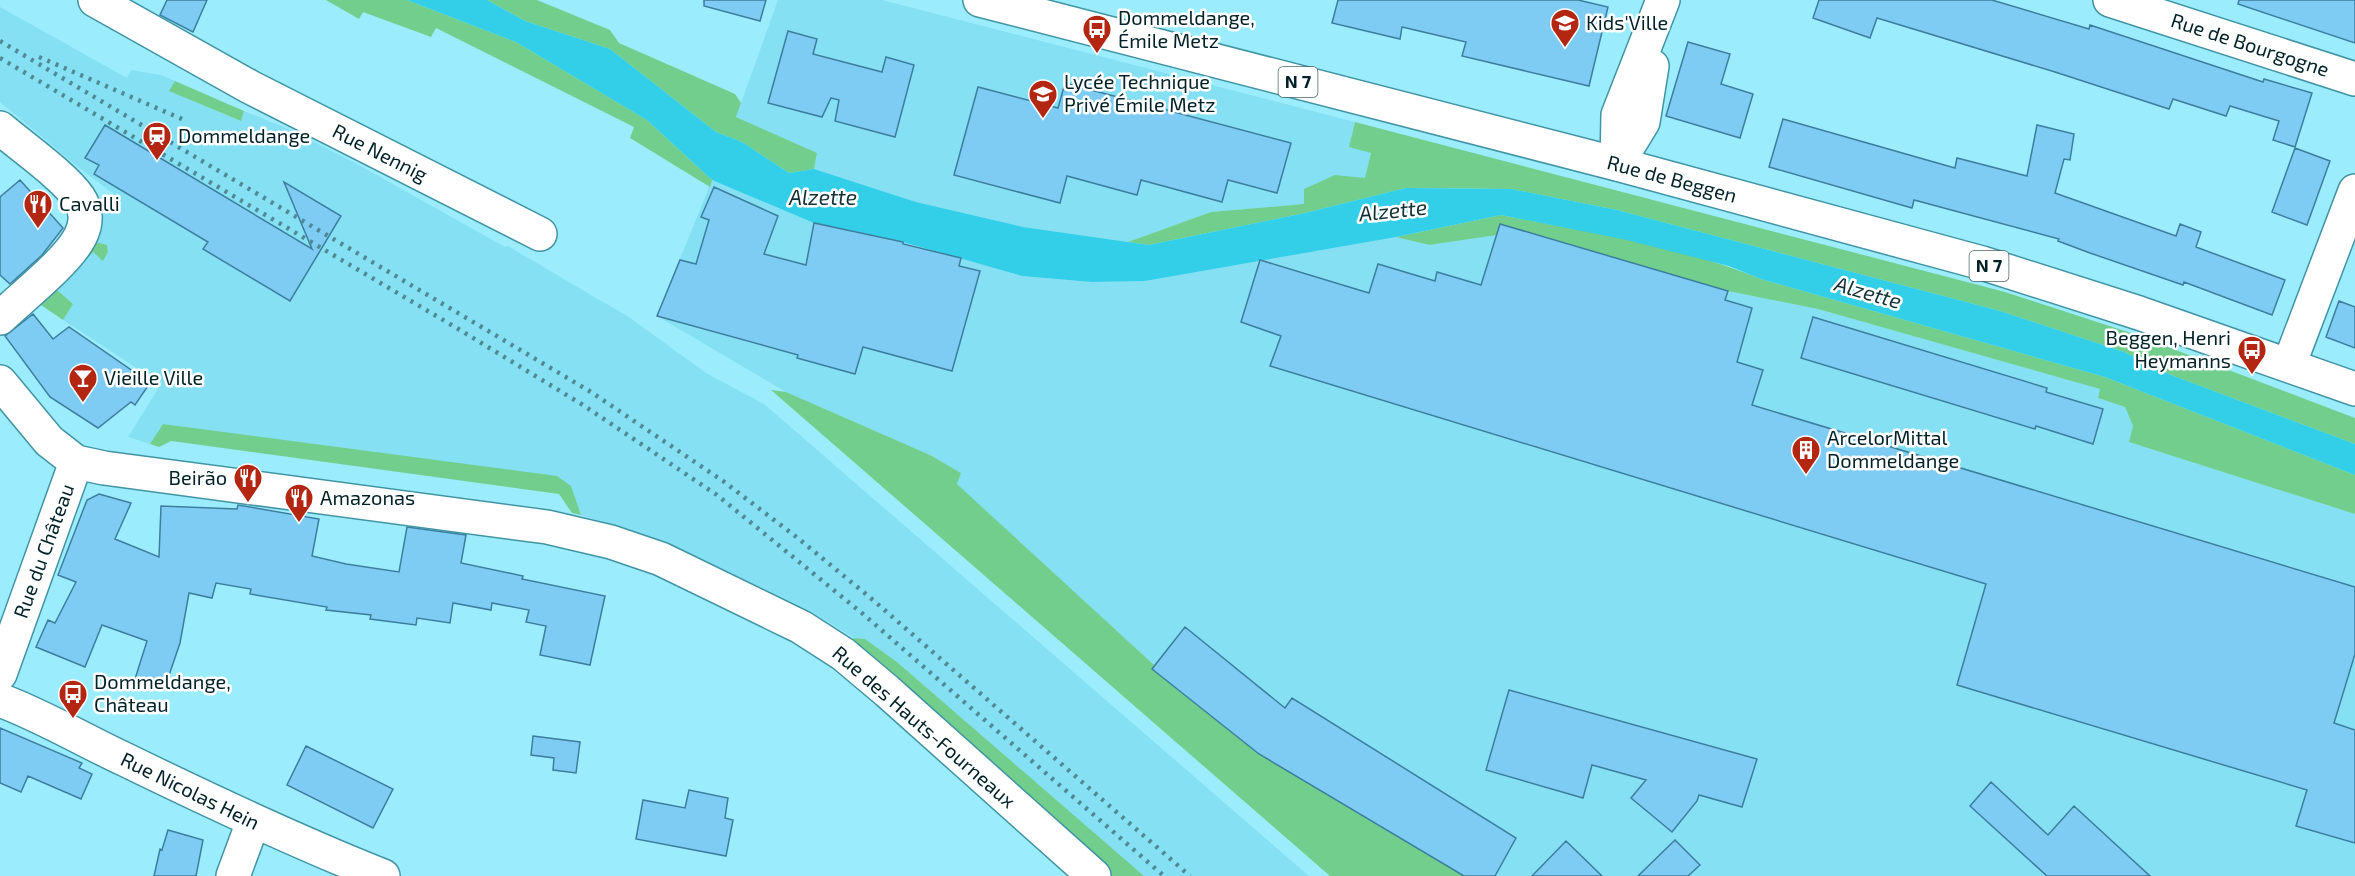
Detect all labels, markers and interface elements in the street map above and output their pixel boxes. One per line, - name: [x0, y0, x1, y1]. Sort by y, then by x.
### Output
- place label: Dommeldange, Émile Metz: [1118, 5, 1255, 52]
- school or university icon: Kids'Ville: [1549, 7, 1581, 49]
- street label: Rue de Bourgogne: [2168, 7, 2332, 81]
- place label: Kids'Ville: [1586, 10, 1668, 34]
- bus stop icon: Dommeldange, Émile Metz: [1081, 13, 1113, 55]
- road number: N 7: [1278, 67, 1318, 97]
- place label: Lycée Technique Privé Émile Metz: [1064, 69, 1215, 116]
- school or university icon: Lycée Technique Privé Émile Metz: [1027, 78, 1059, 120]
- street label: Rue Nennig: [329, 118, 432, 186]
- station icon: Dommeldange: [141, 120, 173, 162]
- place label: Dommeldange: [178, 123, 310, 147]
- street label: Rue de Beggen: [1605, 149, 1740, 207]
- water label: Alzette: [788, 184, 857, 209]
- restaurant icon: Cavalli: [22, 188, 54, 230]
- place label: Cavalli: [59, 191, 120, 215]
- water label: Alzette: [1357, 194, 1428, 226]
- road number: N 7: [1970, 251, 2008, 281]
- water label: Alzette: [1831, 270, 1905, 313]
- place label: Beggen, Henri Heymanns: [2106, 325, 2231, 372]
- bus stop icon: Beggen, Henri Heymanns: [2236, 334, 2268, 376]
- bar icon: Vieille Ville: [67, 362, 99, 404]
- place label: Vieille Ville: [104, 365, 203, 389]
- place label: ArcelorMittal Dommeldange: [1827, 425, 1959, 472]
- building icon: ArcelorMittal Dommeldange: [1790, 434, 1822, 476]
- restaurant icon: Beirão: [232, 462, 264, 504]
- place label: Beirão: [169, 465, 227, 489]
- street label: Rue du Château: [8, 480, 78, 621]
- restaurant icon: Amazonas: [283, 482, 315, 524]
- place label: Amazonas: [320, 485, 415, 509]
- street label: Rue des Hauts-Fourneaux: [828, 640, 1021, 813]
- place label: Dommeldange, Château: [94, 669, 231, 716]
- bus stop icon: Dommeldange, Château: [57, 678, 89, 720]
- street label: Rue Nicolas Hein: [117, 746, 264, 834]

